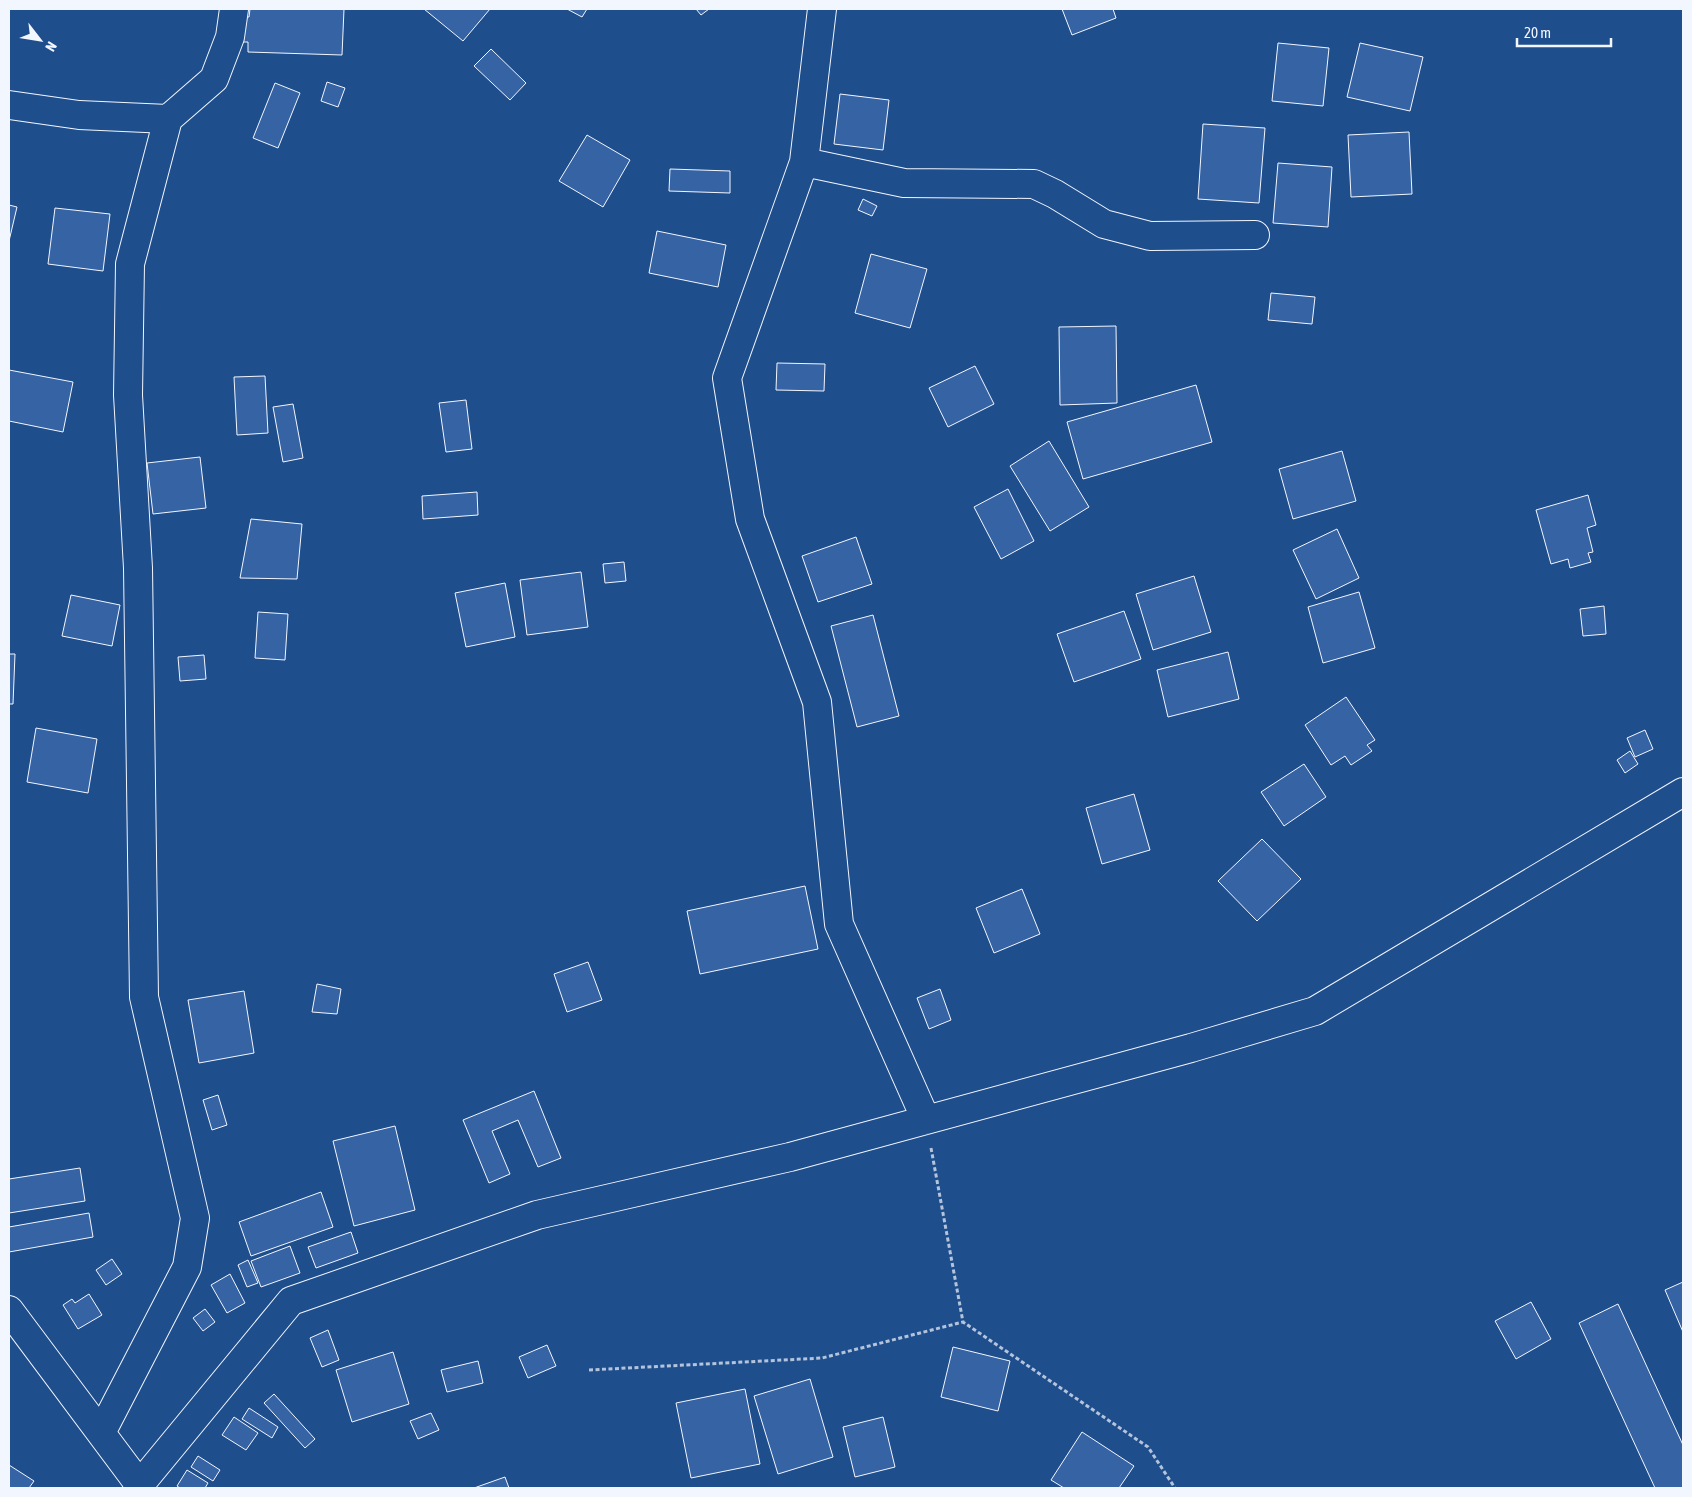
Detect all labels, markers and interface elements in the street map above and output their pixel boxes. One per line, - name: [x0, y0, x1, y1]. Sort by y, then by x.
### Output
- north arrow: [15, 15, 65, 65]
- scale bar: [1517, 15, 1611, 47]
- text: 20 m: [1524, 24, 1551, 41]
- text: N: [42, 39, 60, 54]

